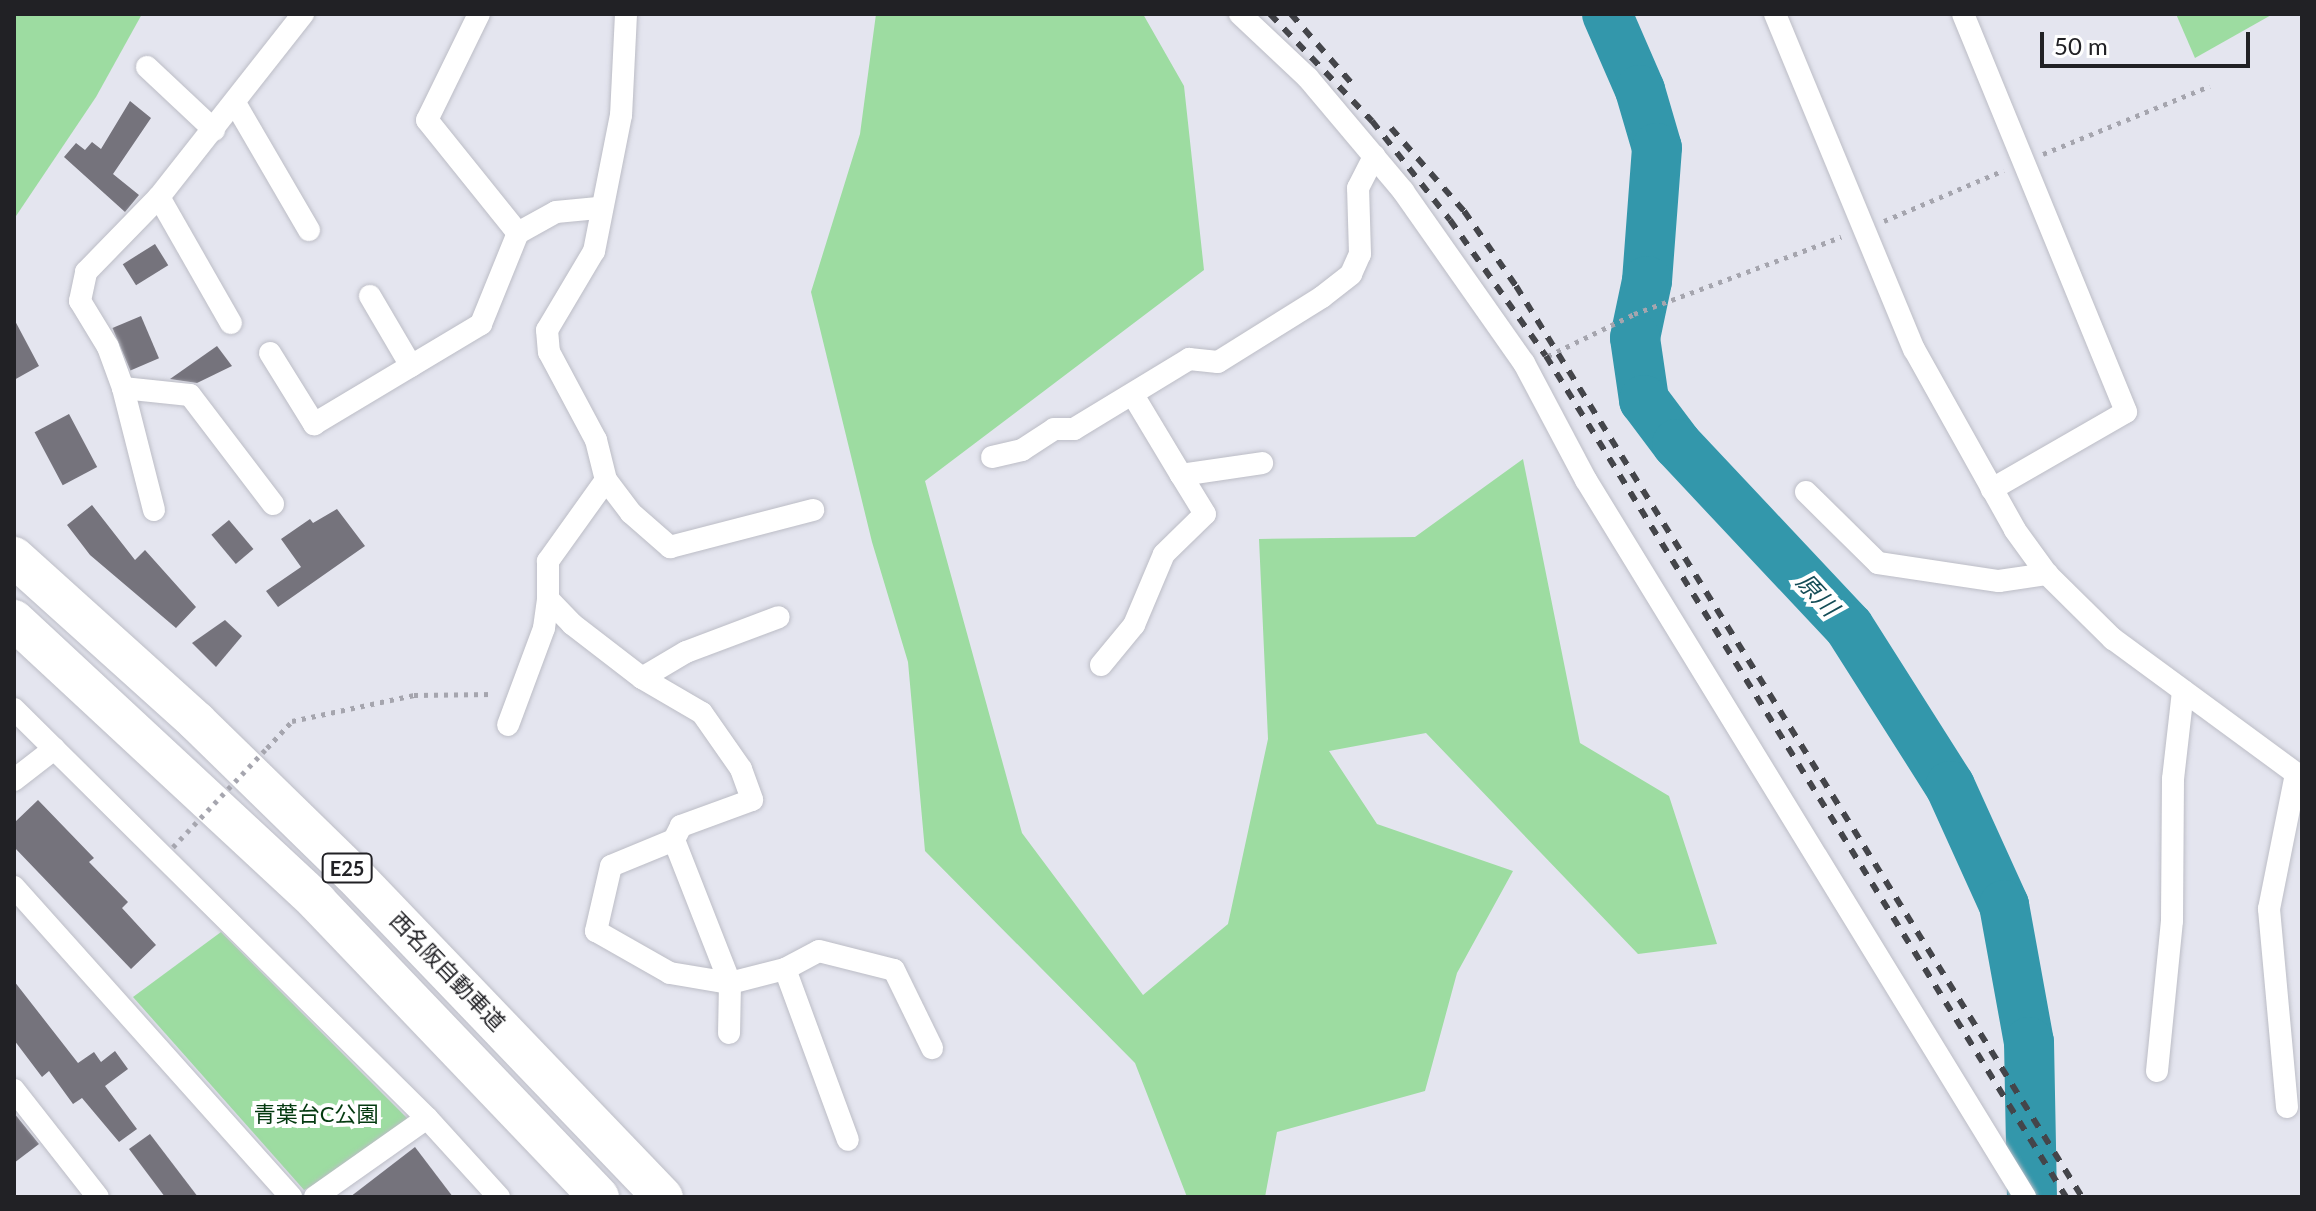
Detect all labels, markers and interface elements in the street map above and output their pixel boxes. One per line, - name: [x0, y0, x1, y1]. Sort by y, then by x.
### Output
- scale bar: [2044, 16, 2254, 66]
- text: 50 m: [2054, 31, 2108, 60]
- water label: 原川: [1791, 567, 1845, 621]
- road number: E25: [321, 852, 373, 884]
- street label: 西名阪自動車道: [385, 906, 511, 1036]
- park label: 青葉台C公園: [254, 1101, 378, 1127]

